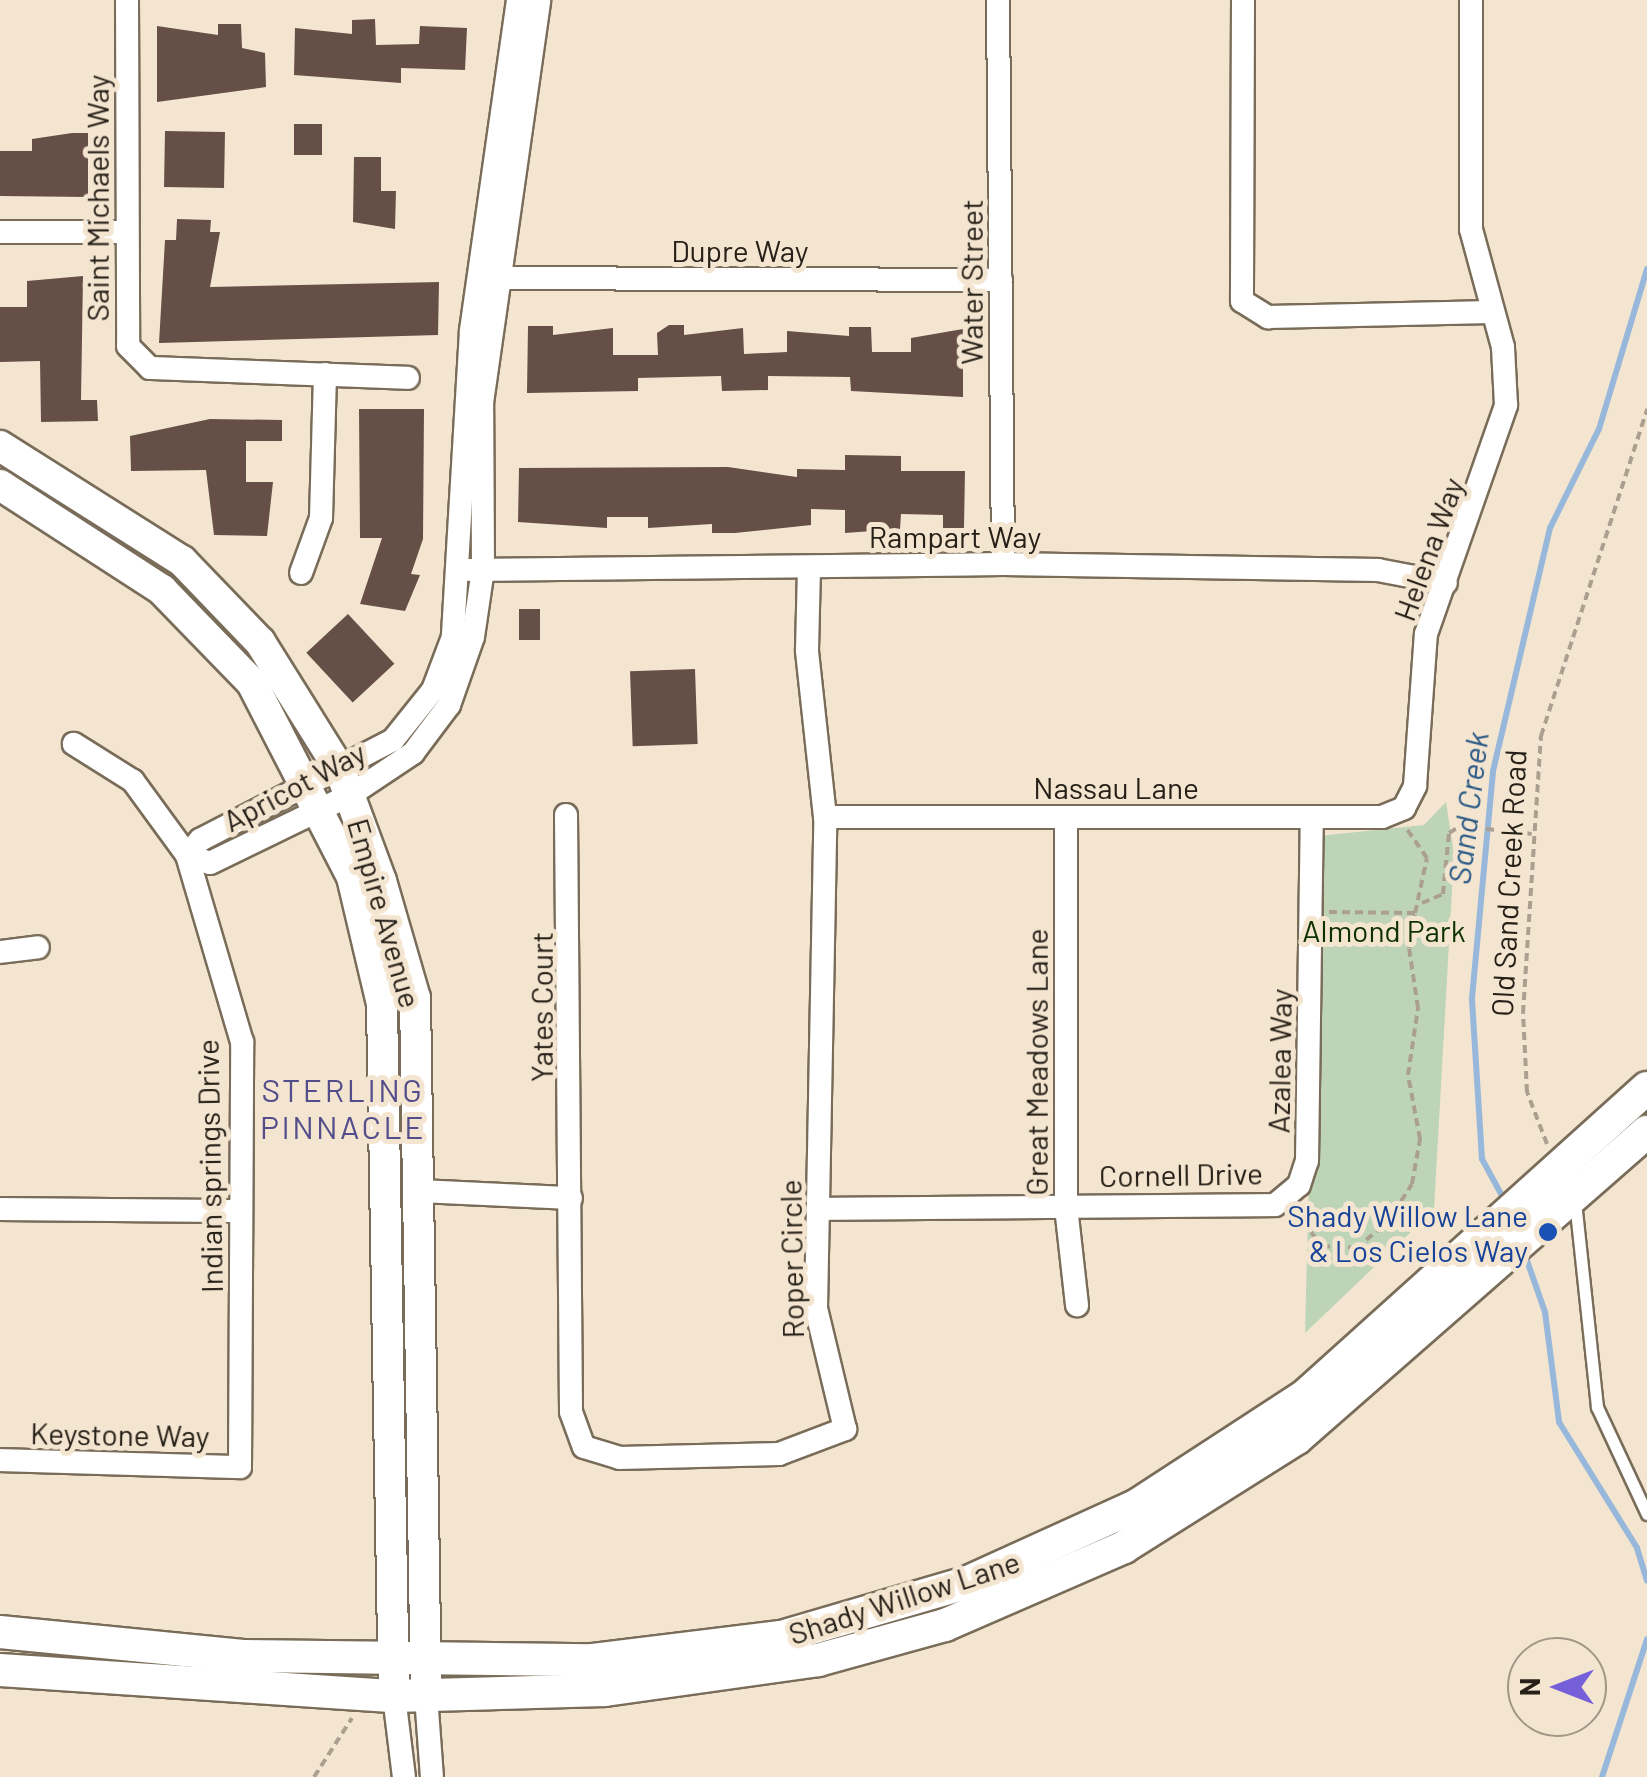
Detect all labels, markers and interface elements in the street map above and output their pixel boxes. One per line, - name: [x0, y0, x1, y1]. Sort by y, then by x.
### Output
- street label: Saint Michaels Way: [79, 75, 115, 321]
- street label: Water Street: [953, 199, 989, 365]
- street label: Dupre Way: [671, 232, 809, 268]
- street label: Helena Way: [1385, 472, 1471, 626]
- street label: Rampart Way: [869, 518, 1041, 554]
- water label: Sand Creek: [1439, 730, 1495, 886]
- street label: Apricot Way: [217, 734, 371, 838]
- street label: Old Sand Creek Road: [1483, 749, 1533, 1017]
- street label: Nassau Lane: [1033, 769, 1199, 805]
- street label: Empire Avenue: [341, 814, 429, 1012]
- park label: Almond Park: [1302, 912, 1466, 948]
- street label: Great Meadows Lane: [1018, 928, 1054, 1196]
- street label: Yates Court: [523, 932, 559, 1082]
- street label: Azalea Way: [1260, 988, 1298, 1134]
- street label: Indian springs Drive: [189, 1039, 229, 1293]
- district label: STERLING PINNACLE: [260, 1071, 426, 1146]
- street label: Cornell Drive: [1099, 1155, 1263, 1193]
- street label: Roper Circle: [772, 1179, 810, 1339]
- place label: Shady Willow Lane & Los Cielos Way: [1287, 1197, 1528, 1268]
- marker: Shady Willow Lane & Los Cielos Way: [1537, 1221, 1559, 1243]
- street label: Keystone Way: [30, 1414, 210, 1454]
- street label: Shady Willow Lane: [784, 1543, 1024, 1651]
- north arrow: [1507, 1637, 1607, 1737]
- text: N: [1512, 1678, 1546, 1696]

